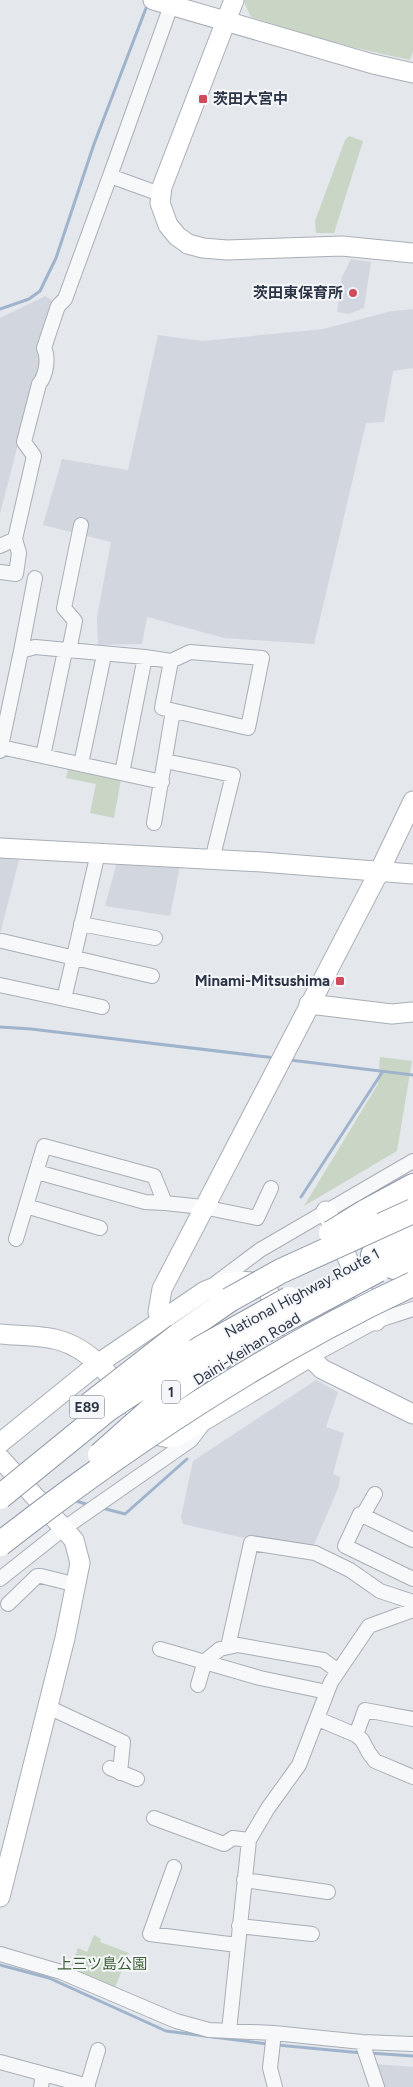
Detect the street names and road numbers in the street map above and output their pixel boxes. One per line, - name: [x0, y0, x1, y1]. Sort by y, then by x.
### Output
- street label: National Highway Route 1: [221, 1244, 383, 1342]
- street label: Daini-Keihan Road: [190, 1309, 304, 1389]
- road number: 1: [162, 1380, 180, 1404]
- road number: E89: [70, 1395, 104, 1418]

